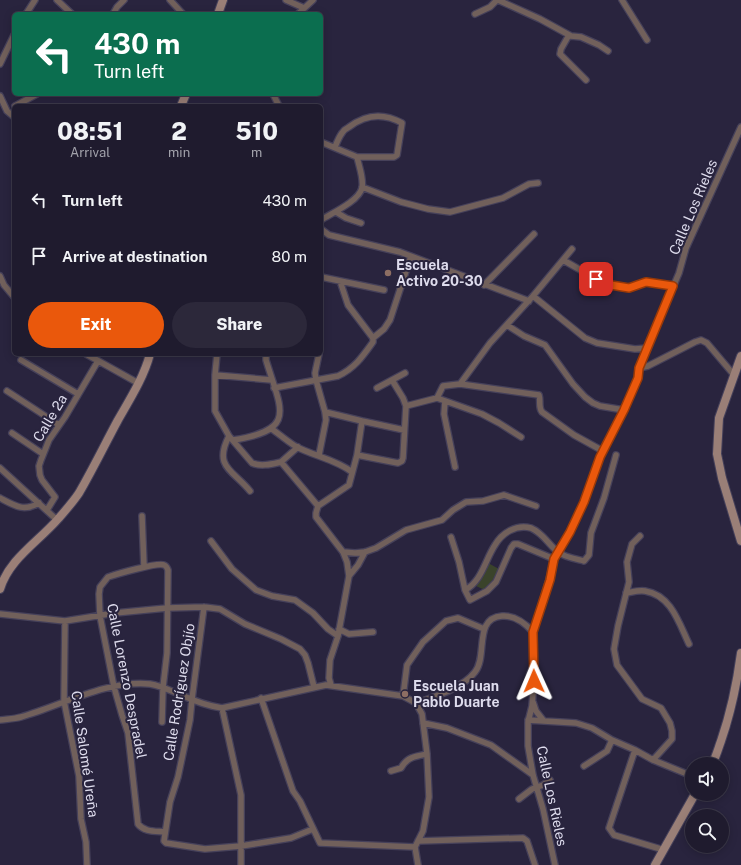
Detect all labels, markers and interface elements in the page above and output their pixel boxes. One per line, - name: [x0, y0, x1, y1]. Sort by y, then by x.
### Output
- text: 430 m: [94, 27, 180, 60]
- icon: left: [28, 28, 80, 80]
- text: Turn left: [94, 61, 164, 82]
- text: 08:51: [57, 117, 123, 145]
- text: 2: [171, 117, 187, 145]
- text: 510: [235, 117, 278, 145]
- text: Arrival: [70, 145, 110, 160]
- text: min: [168, 145, 190, 160]
- text: m: [251, 145, 262, 160]
- street label: Calle Los Rieles: [666, 157, 720, 257]
- icon: left: [28, 189, 50, 211]
- text: Turn left: [62, 192, 123, 209]
- text: 430 m: [262, 192, 307, 209]
- icon: arrive: [28, 245, 50, 267]
- text: Arrive at destination: [62, 248, 207, 265]
- text: 80 m: [272, 248, 307, 265]
- place label: Escuela Activo 20-30: [396, 257, 483, 289]
- pin: [579, 262, 613, 296]
- marker: Escuela Activo 20-30: [383, 268, 393, 278]
- icon: arrive: [585, 268, 607, 290]
- button: Exit: [28, 302, 164, 348]
- button: Share: [172, 302, 307, 348]
- street label: Calle 2a: [30, 391, 70, 445]
- street label: Calle Lorenzo Despradel: [104, 602, 150, 760]
- street label: Calle Rodríguez Objío: [160, 622, 198, 762]
- position arrow: [513, 660, 555, 702]
- place label: Escuela Juan Pablo Duarte: [413, 678, 499, 710]
- marker: Escuela Juan Pablo Duarte: [400, 689, 410, 699]
- street label: Calle Salomé Ureña: [68, 690, 102, 818]
- street label: Calle Los Rieles: [534, 744, 570, 848]
- map controls: [685, 757, 729, 853]
- button: sound: [685, 757, 729, 801]
- button: search: [685, 809, 729, 853]

